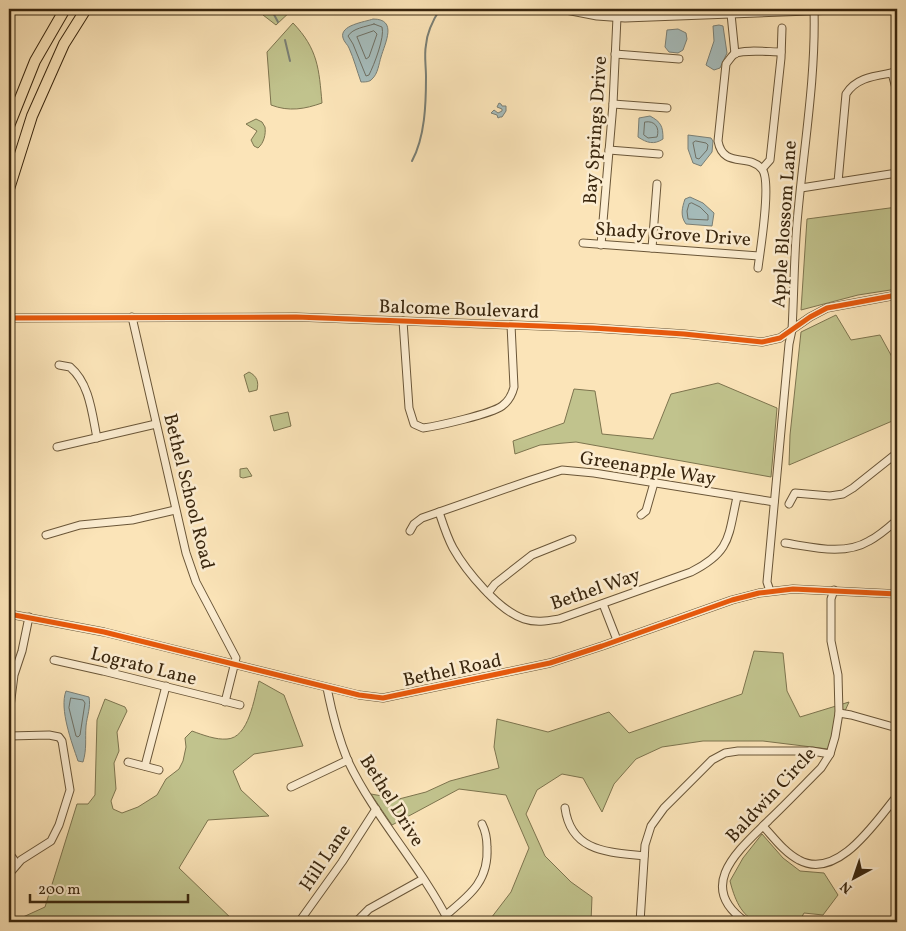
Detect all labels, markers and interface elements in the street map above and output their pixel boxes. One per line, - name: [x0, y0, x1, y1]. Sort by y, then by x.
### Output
- street label: Bay Springs Drive: [578, 55, 614, 205]
- street label: Apple Blossom Lane: [766, 140, 804, 309]
- street label: Shady Grove Drive: [594, 217, 752, 253]
- street label: Balcome Boulevard: [378, 294, 540, 326]
- street label: Bethel School Road: [156, 411, 220, 572]
- street label: Greenapple Way: [578, 445, 717, 493]
- street label: Bethel Way: [547, 562, 644, 617]
- street label: Lograto Lane: [88, 641, 199, 693]
- street label: Bethel Road: [401, 648, 504, 694]
- street label: Baldwin Circle: [720, 742, 823, 849]
- street label: Bethel Drive: [353, 750, 430, 852]
- street label: Hill Lane: [294, 819, 358, 897]
- north arrow: [828, 854, 878, 904]
- scale bar: [30, 871, 188, 903]
- text: N: [837, 876, 857, 897]
- text: 200 m: [38, 880, 81, 901]

